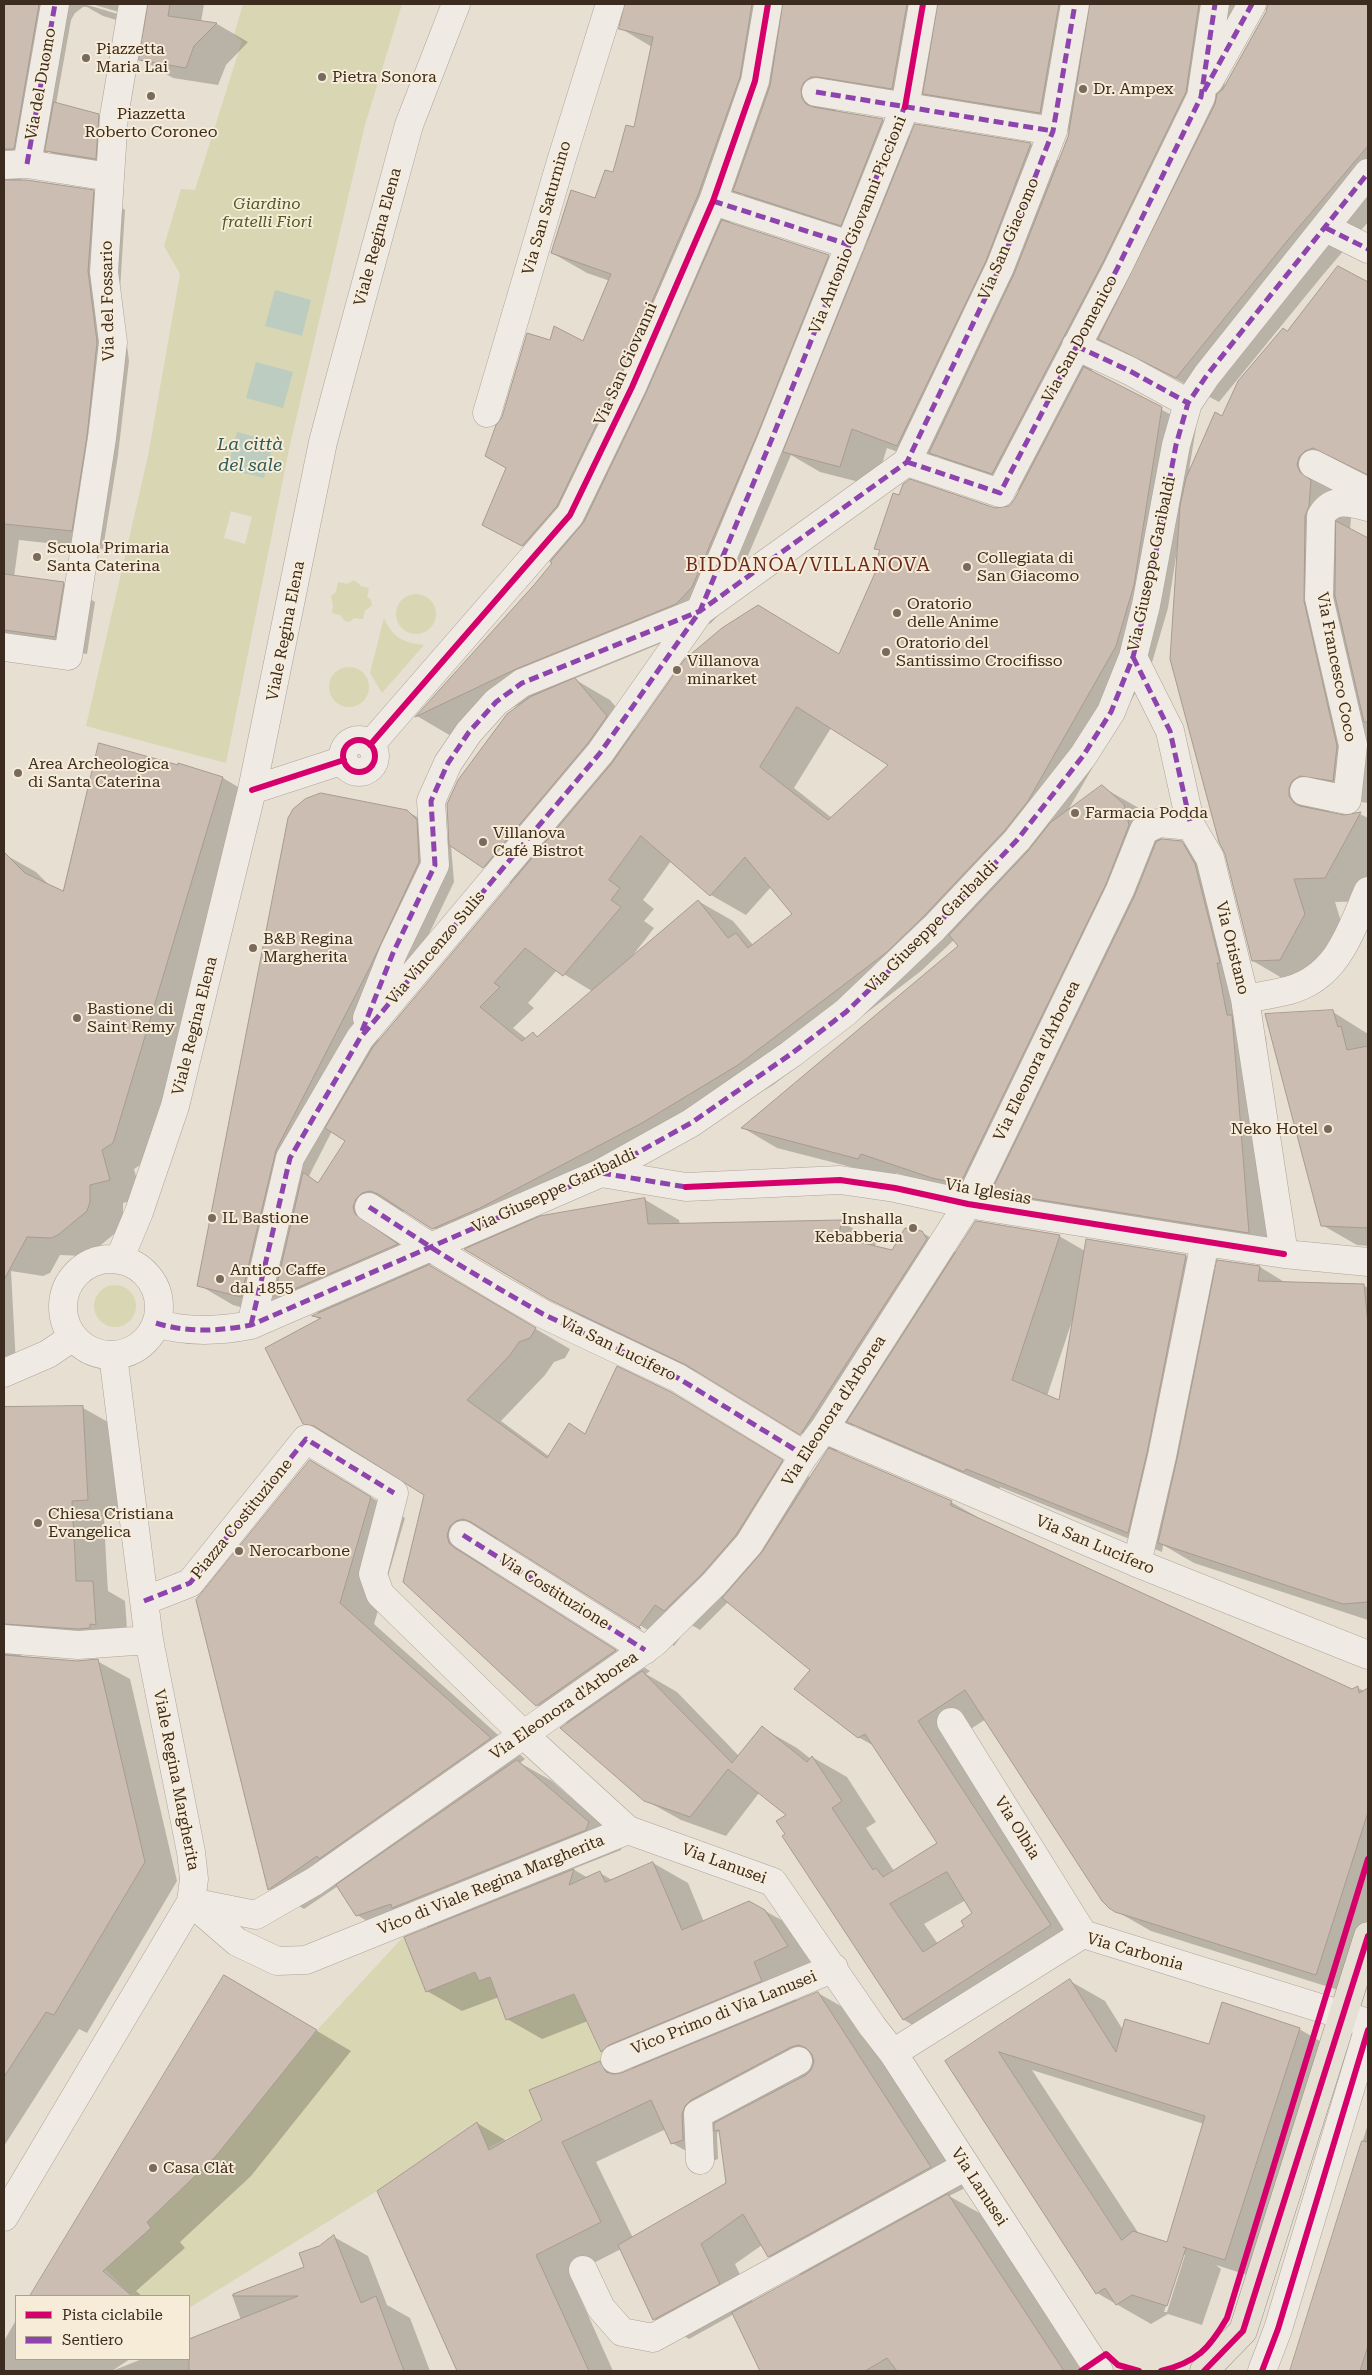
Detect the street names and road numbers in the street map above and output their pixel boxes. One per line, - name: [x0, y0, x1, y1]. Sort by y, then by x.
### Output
- street label: Via del Duomo: [22, 26, 60, 142]
- street label: Via Antonio Giovanni Piccioni: [805, 113, 911, 337]
- street label: Via San Saturnino: [519, 139, 575, 277]
- street label: Viale Regina Elena: [350, 166, 406, 308]
- street label: Via San Giacomo: [975, 175, 1043, 303]
- street label: Via del Fossario: [97, 240, 119, 362]
- street label: Via San Domenico: [1038, 272, 1122, 406]
- street label: Via San Giovanni: [590, 300, 662, 428]
- street label: Via Giuseppe Garibaldi: [1124, 475, 1180, 653]
- street label: Viale Regina Elena: [263, 559, 309, 703]
- street label: Via Francesco Coco: [1312, 591, 1360, 743]
- street label: Via Giuseppe Garibaldi: [862, 857, 1002, 997]
- street label: Via Vincenzo Sulis: [383, 887, 489, 1009]
- street label: Via Oristano: [1211, 899, 1253, 997]
- street label: Viale Regina Elena: [168, 955, 222, 1097]
- street label: Via Eleonora d'Arborea: [990, 978, 1084, 1144]
- street label: Via Giuseppe Garibaldi: [469, 1145, 639, 1237]
- street label: Via Iglesias: [944, 1175, 1032, 1209]
- street label: Via San Lucifero: [557, 1312, 679, 1386]
- street label: Via Eleonora d'Arborea: [778, 1332, 890, 1490]
- street label: Piazza Costituzione: [187, 1455, 297, 1583]
- street label: Via San Lucifero: [1033, 1511, 1157, 1579]
- street label: Via Costituzione: [495, 1550, 613, 1634]
- street label: Via Eleonora d'Arborea: [486, 1648, 642, 1764]
- street label: Viale Regina Margherita: [149, 1688, 203, 1872]
- street label: Via Olbia: [990, 1793, 1044, 1863]
- street label: Vico di Viale Regina Margherita: [375, 1831, 607, 1939]
- street label: Via Lanusei: [679, 1840, 769, 1888]
- street label: Via Carbonia: [1084, 1929, 1186, 1975]
- street label: Vico Primo di Via Lanusei: [628, 1967, 820, 2059]
- street label: Via Lanusei: [947, 2144, 1011, 2230]

